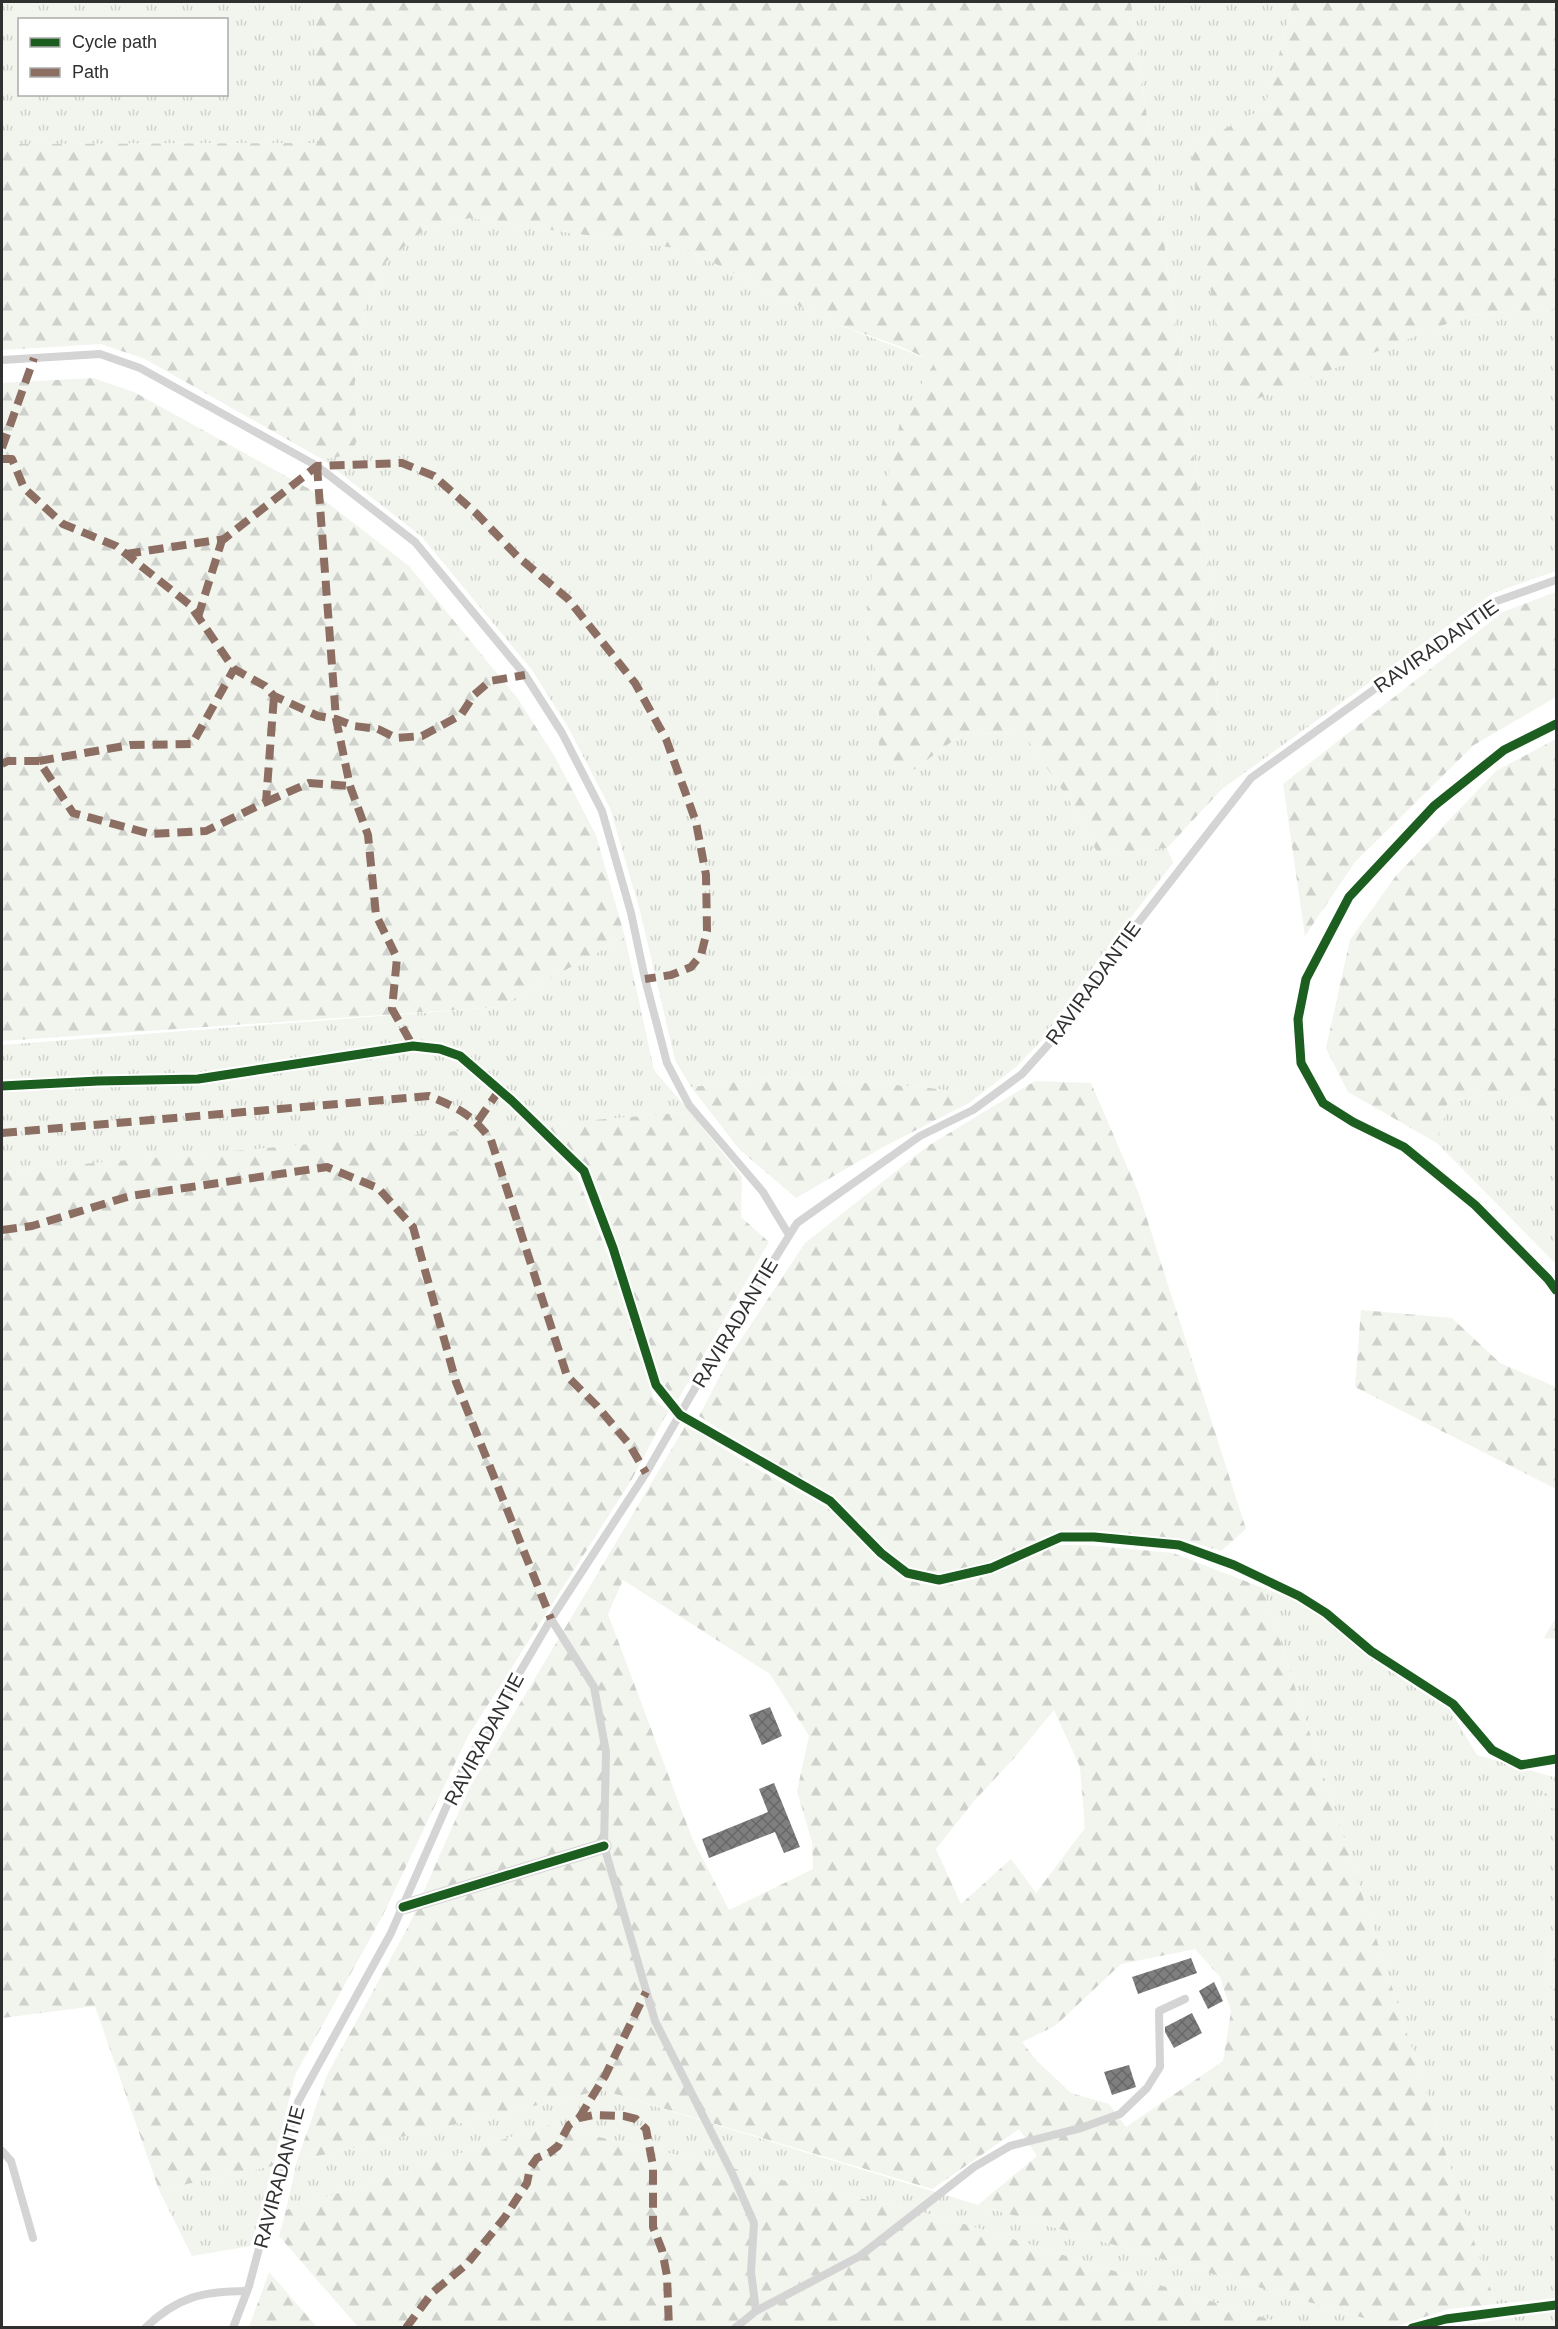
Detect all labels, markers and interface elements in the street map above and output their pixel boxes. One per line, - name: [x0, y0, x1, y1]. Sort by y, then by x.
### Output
- legend: [18, 18, 228, 96]
- text: Cycle path: [72, 32, 157, 52]
- text: Path: [72, 62, 109, 82]
- street label: RAVIRADANTIE: [1370, 595, 1502, 697]
- street label: RAVIRADANTIE: [1041, 917, 1145, 1049]
- street label: RAVIRADANTIE: [688, 1255, 782, 1391]
- street label: RAVIRADANTIE: [440, 1669, 528, 1809]
- street label: RAVIRADANTIE: [249, 2103, 309, 2251]

